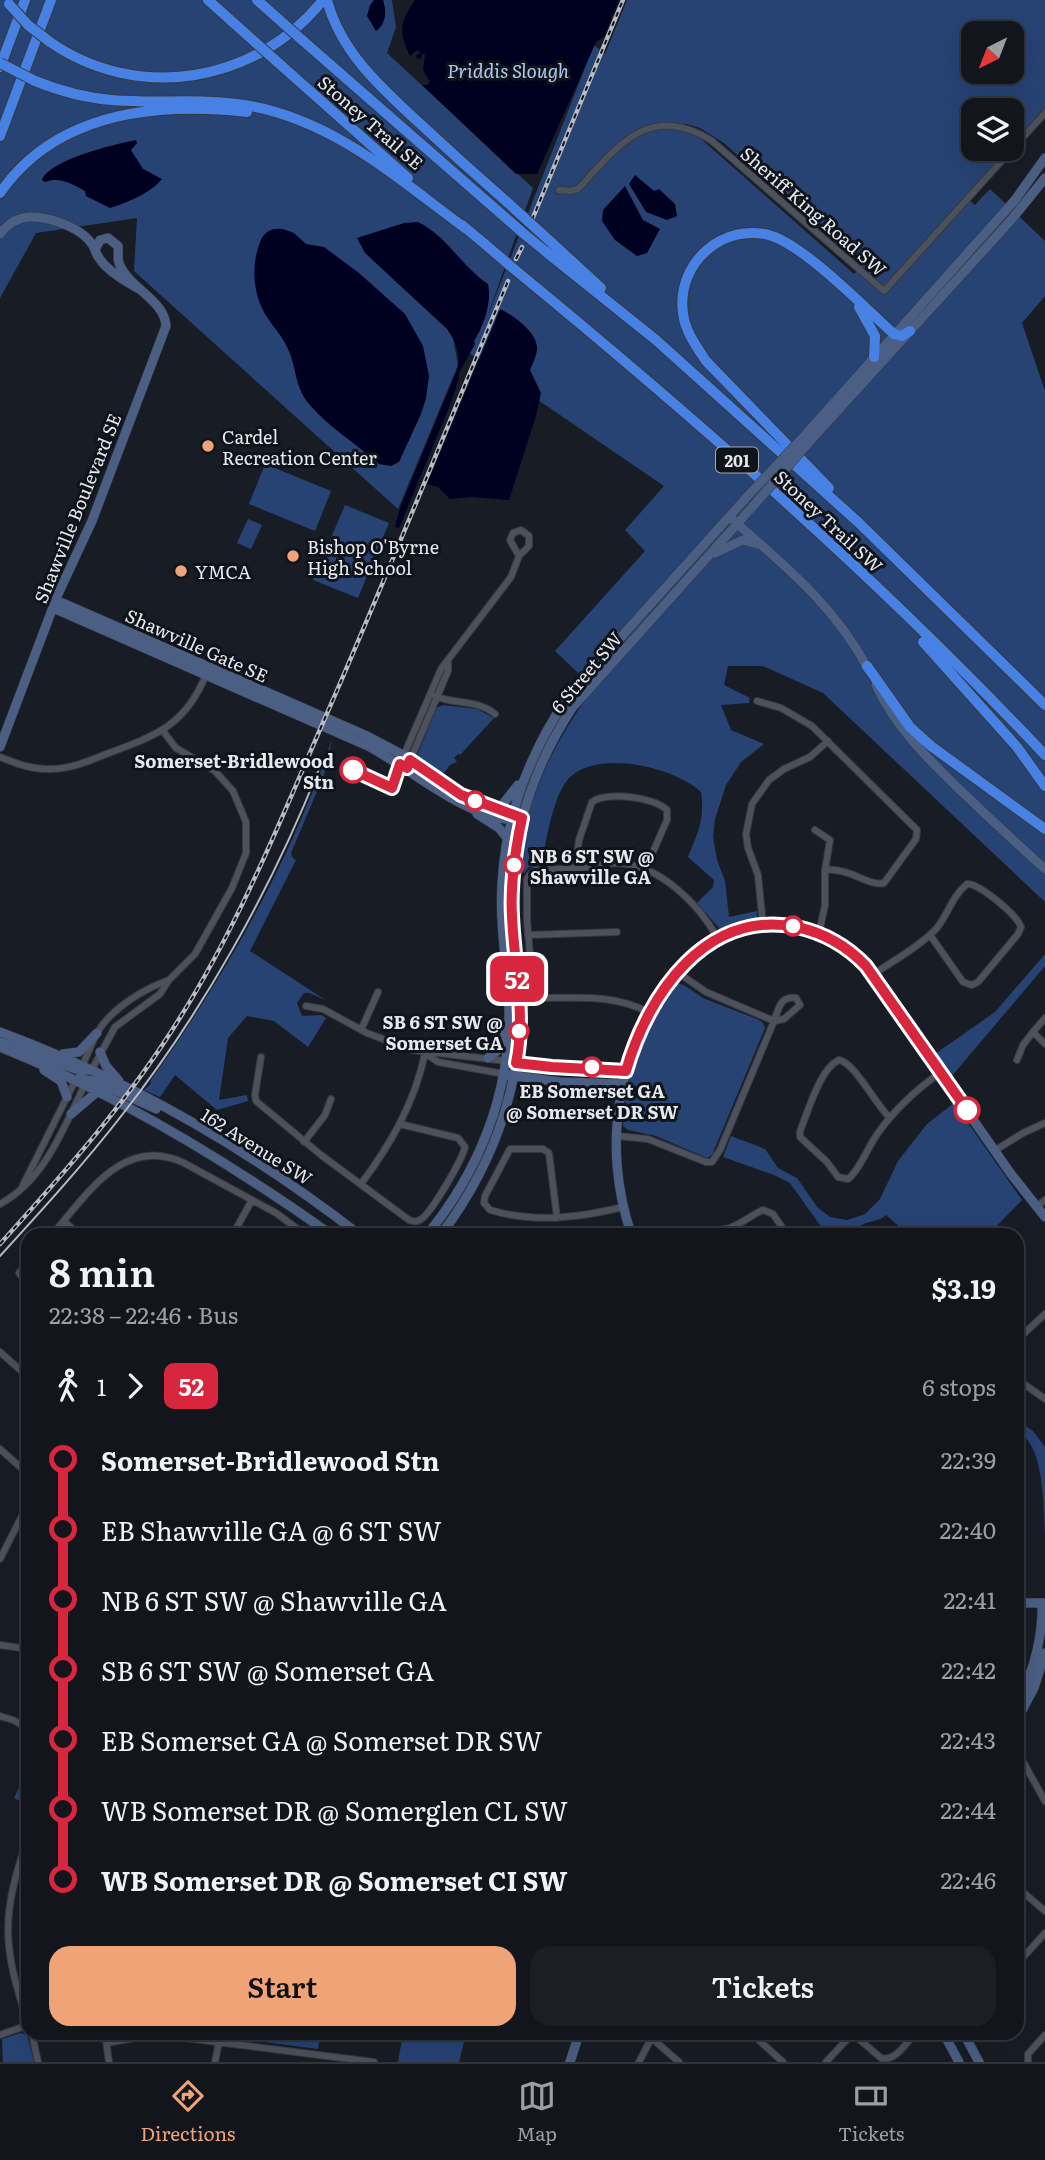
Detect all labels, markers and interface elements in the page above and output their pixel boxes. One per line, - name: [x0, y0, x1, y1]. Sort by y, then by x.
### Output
- north arrow: [961, 21, 1024, 84]
- map controls: [961, 21, 1024, 161]
- water label: Priddis Slough: [447, 56, 569, 84]
- street label: Stoney Trail SE: [312, 69, 430, 175]
- button: layers: [961, 98, 1024, 161]
- street label: Sheriff King Road SW: [735, 140, 893, 282]
- street label: Shawville Boulevard SE: [27, 409, 127, 607]
- place label: Cardel Recreation Center: [222, 423, 377, 471]
- marker: Cardel Recreation Center: [200, 438, 216, 454]
- road number: 201: [716, 447, 758, 472]
- street label: Stoney Trail SW: [769, 463, 890, 579]
- place label: Bishop O'Byrne High School: [307, 533, 439, 581]
- marker: Bishop O'Byrne High School: [285, 548, 301, 564]
- place label: YMCA: [195, 558, 251, 585]
- marker: YMCA: [173, 563, 189, 579]
- street label: Shawville Gate SE: [121, 601, 273, 689]
- street label: 6 Street SW: [544, 625, 628, 719]
- place label: Somerset-Bridlewood Stn: [134, 747, 334, 795]
- marker: Somerset-Bridlewood Stn: [340, 757, 366, 783]
- unlabelled marker: [465, 791, 485, 811]
- place label: NB 6 ST SW @ Shawville GA: [530, 842, 655, 890]
- marker: NB 6 ST SW @ Shawville GA: [504, 855, 524, 875]
- unlabelled marker: [783, 916, 803, 936]
- line badge: 52: [486, 956, 548, 1002]
- text: 52: [504, 961, 530, 996]
- place label: SB 6 ST SW @ Somerset GA: [382, 1008, 503, 1056]
- marker: SB 6 ST SW @ Somerset GA: [509, 1021, 529, 1041]
- marker: EB Somerset GA @ Somerset DR SW: [582, 1057, 602, 1077]
- place label: EB Somerset GA @ Somerset DR SW: [506, 1077, 678, 1125]
- unlabelled marker: [954, 1097, 980, 1123]
- street label: 162 Avenue SW: [196, 1101, 318, 1191]
- text: 8 min: [49, 1242, 155, 1299]
- text: $3.19: [932, 1268, 996, 1307]
- text: 22:38 – 22:46 · Bus: [49, 1297, 238, 1331]
- icon: walk: [49, 1367, 87, 1405]
- icon: forward: [116, 1367, 154, 1405]
- text: 52: [178, 1368, 204, 1403]
- text: 1: [97, 1369, 106, 1403]
- text: 6 stops: [922, 1369, 996, 1403]
- text: Somerset-Bridlewood Stn: [101, 1440, 439, 1479]
- text: 22:39: [941, 1442, 996, 1476]
- text: EB Shawville GA @ 6 ST SW: [101, 1510, 442, 1549]
- text: 22:40: [940, 1512, 996, 1546]
- text: NB 6 ST SW @ Shawville GA: [101, 1580, 447, 1619]
- text: 22:41: [943, 1582, 996, 1616]
- text: SB 6 ST SW @ Somerset GA: [101, 1650, 434, 1689]
- text: 22:42: [941, 1652, 996, 1686]
- text: EB Somerset GA @ Somerset DR SW: [101, 1720, 542, 1759]
- text: 22:43: [940, 1722, 996, 1756]
- text: WB Somerset DR @ Somerglen CL SW: [101, 1790, 568, 1829]
- text: 22:44: [940, 1792, 996, 1826]
- text: WB Somerset DR @ Somerset CI SW: [101, 1860, 567, 1899]
- text: 22:46: [940, 1862, 996, 1896]
- button: Start: [49, 1946, 516, 2026]
- button: Tickets: [530, 1946, 996, 2026]
- tab: Directions: [141, 2077, 235, 2147]
- tab: Map: [517, 2077, 557, 2147]
- tab: Tickets: [838, 2077, 904, 2147]

